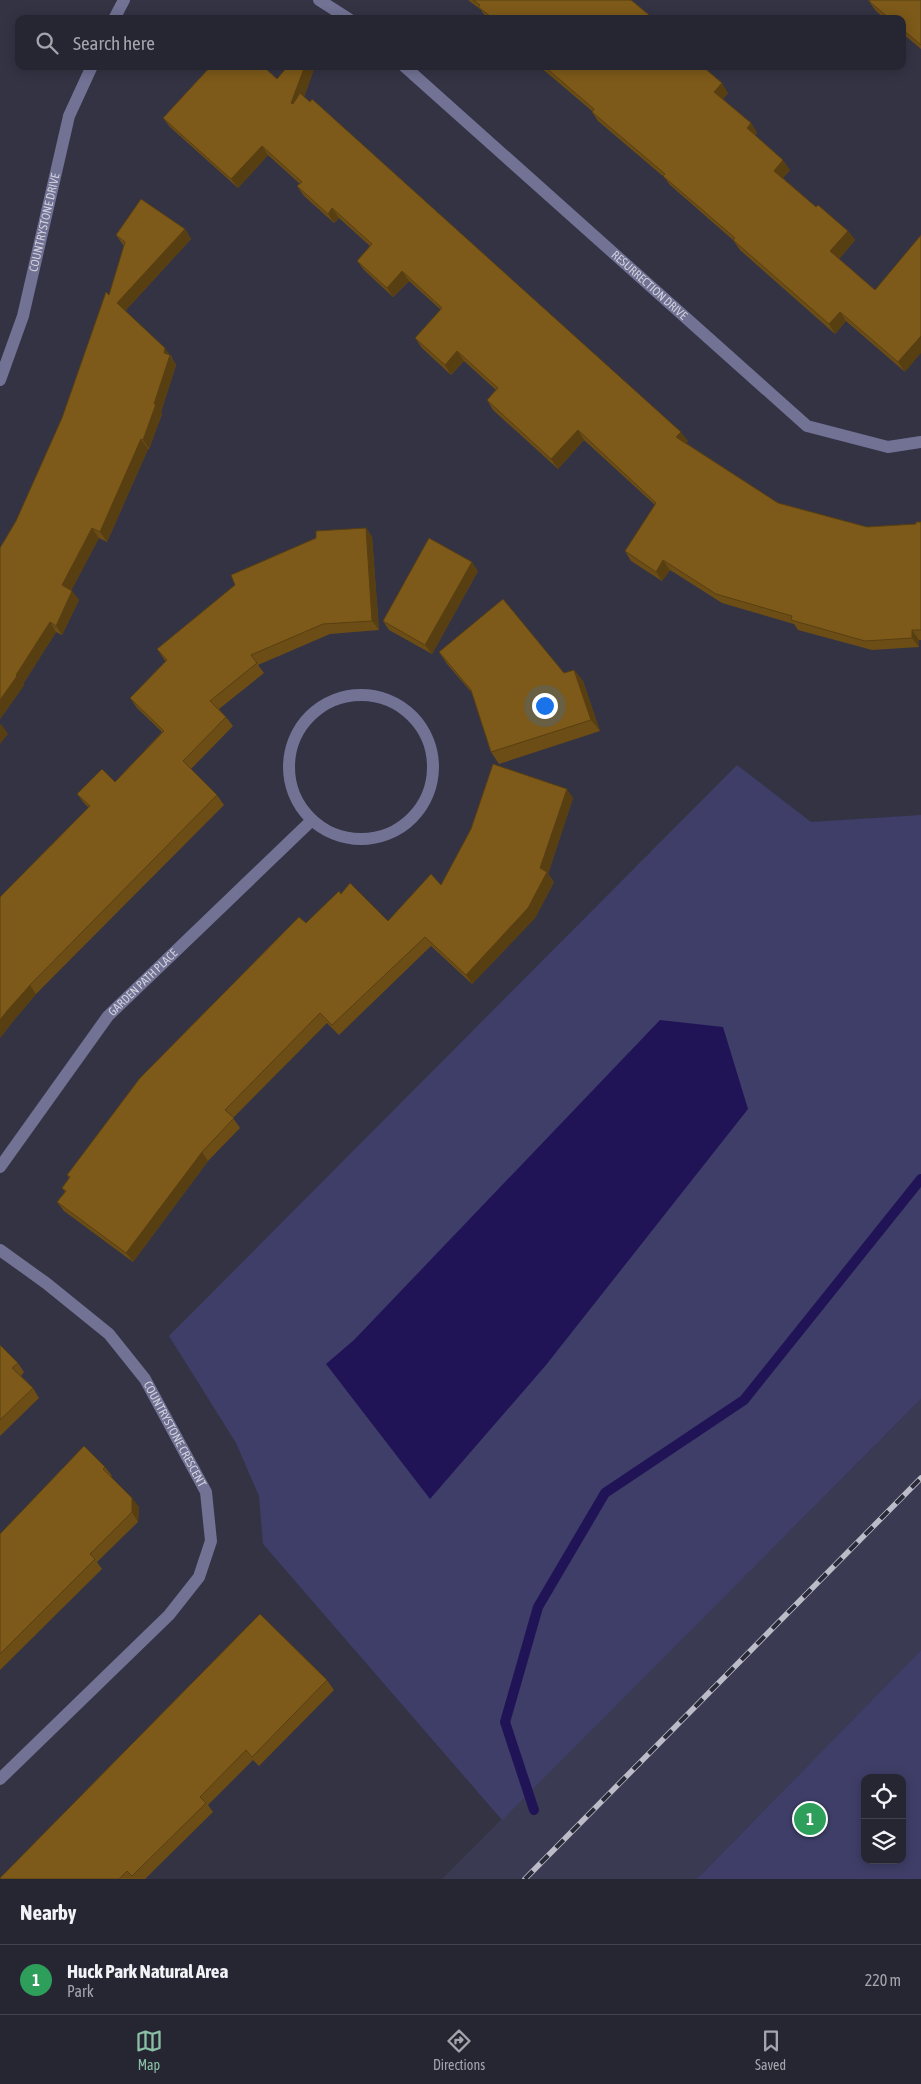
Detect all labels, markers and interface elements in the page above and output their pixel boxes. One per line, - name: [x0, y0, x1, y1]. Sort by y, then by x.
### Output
- search box: [15, 15, 906, 70]
- icon: search: [33, 29, 61, 57]
- text: Search here: [73, 32, 155, 54]
- street label: COUNTRYSTONE DRIVE: [26, 172, 63, 273]
- street label: RESURRECTION DRIVE: [609, 248, 690, 323]
- your location: [532, 693, 558, 719]
- street label: GARDEN PATH PLACE: [105, 946, 180, 1019]
- street label: COUNTRYSTONE CRESCENT: [141, 1379, 209, 1490]
- map controls: [861, 1774, 906, 1864]
- button: locate: [861, 1774, 906, 1819]
- pin: 1: [794, 1800, 826, 1838]
- button: layers: [861, 1819, 906, 1864]
- text: Nearby: [20, 1900, 76, 1924]
- text: Huck Park Natural Area: [67, 1960, 228, 1982]
- text: 1: [32, 1971, 40, 1989]
- text: 220 m: [865, 1971, 901, 1989]
- text: Park: [67, 1982, 94, 2000]
- tab: Map: [135, 2027, 163, 2073]
- tab: Directions: [433, 2027, 485, 2073]
- tab: Saved: [755, 2027, 786, 2073]

